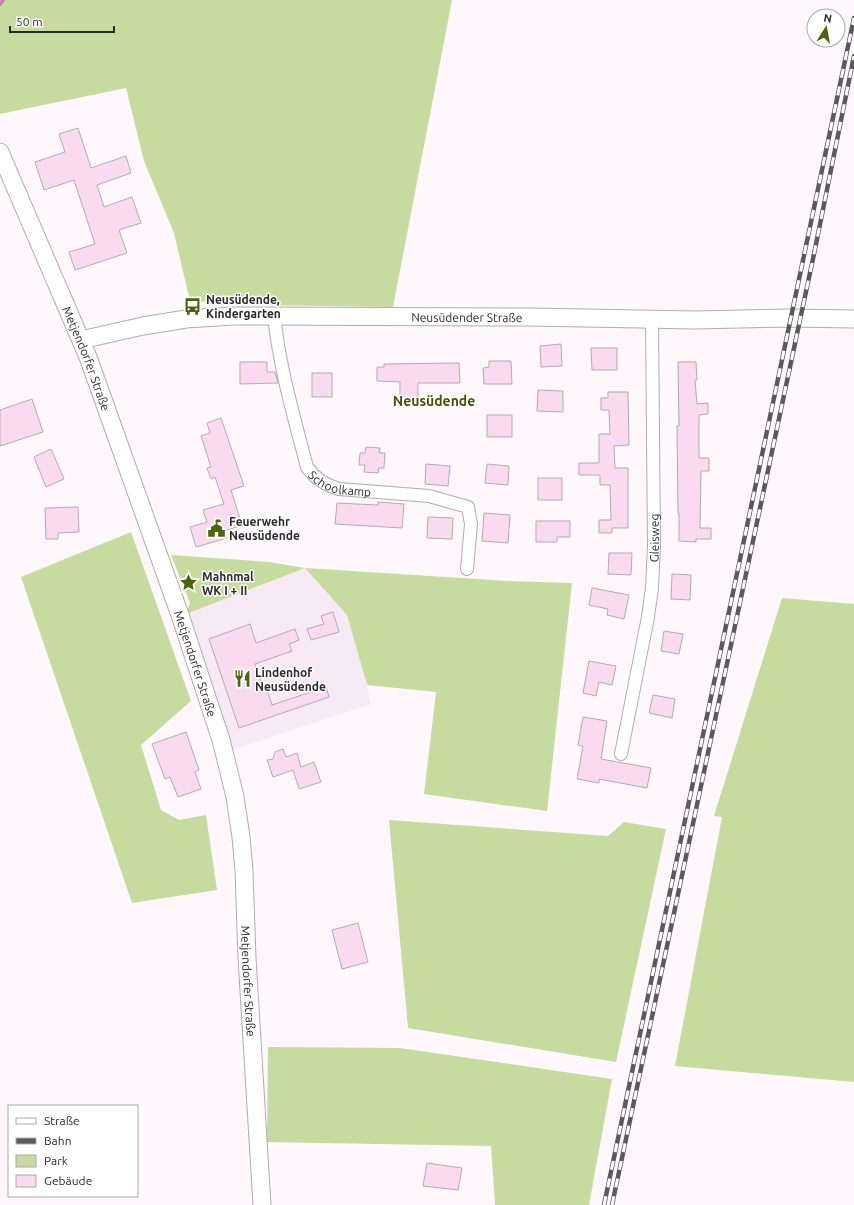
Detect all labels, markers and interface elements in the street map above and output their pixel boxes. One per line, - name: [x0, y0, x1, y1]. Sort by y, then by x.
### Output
- scale bar: [10, 8, 114, 34]
- north arrow: [806, 8, 846, 48]
- text: N: [823, 12, 833, 25]
- text: 50 m: [16, 15, 43, 28]
- place label: Neusüdende, Kindergarten: [206, 293, 281, 320]
- bus stop icon: Neusüdende, Kindergarten: [183, 296, 203, 316]
- street label: Metjendorfer Straße: [61, 304, 113, 412]
- street label: Neusüdender Straße: [411, 310, 522, 323]
- district label: Neusüdende: [393, 393, 475, 409]
- street label: Schoolkamp: [306, 468, 372, 498]
- street label: Gleisweg: [647, 514, 661, 563]
- place label: Feuerwehr Neusüdende: [229, 515, 300, 542]
- public building icon: Feuerwehr Neusüdende: [206, 518, 226, 538]
- place label: Mahnmal WK I + II: [202, 570, 254, 597]
- place icon: Mahnmal WK I + II: [179, 573, 199, 593]
- street label: Metjendorfer Straße: [172, 609, 219, 718]
- place label: Lindenhof Neusüdende: [255, 666, 326, 693]
- restaurant icon: Lindenhof Neusüdende: [232, 669, 252, 689]
- street label: Metjendorfer Straße: [239, 925, 258, 1037]
- legend: [8, 1105, 138, 1197]
- text: Straße: [44, 1114, 80, 1127]
- text: Bahn: [44, 1134, 72, 1147]
- text: Park: [44, 1154, 68, 1167]
- text: Gebäude: [44, 1174, 92, 1187]

